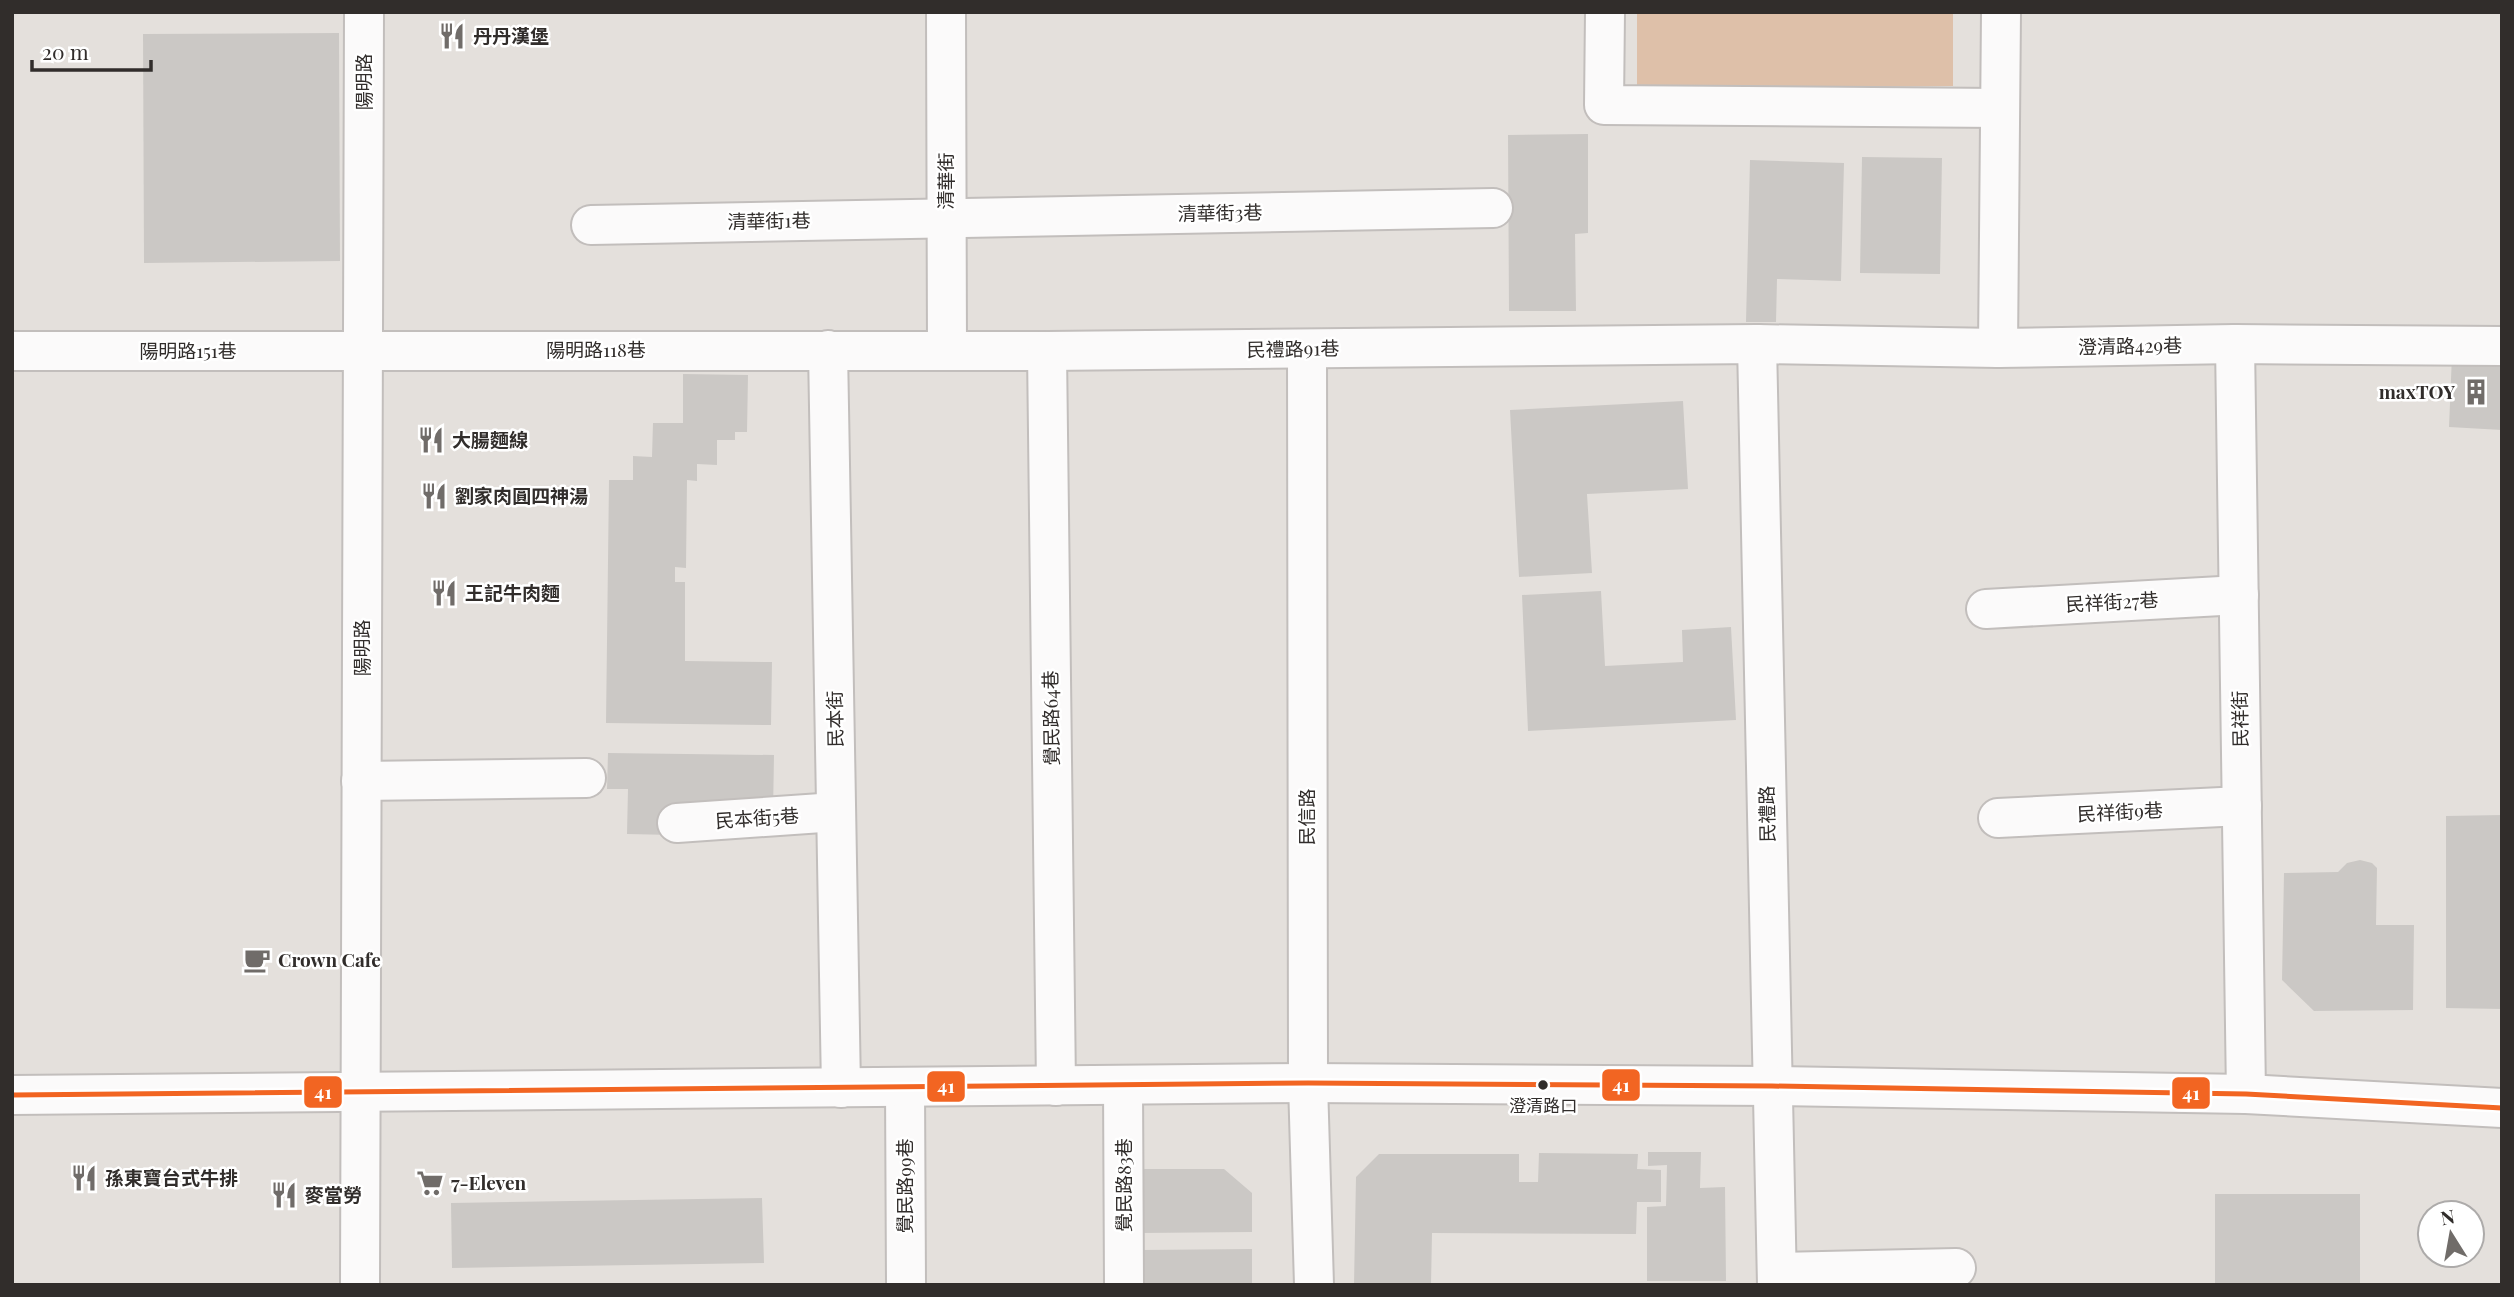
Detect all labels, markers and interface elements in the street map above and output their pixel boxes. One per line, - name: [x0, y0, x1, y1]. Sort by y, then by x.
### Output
- restaurant icon: 丹丹漢堡: [437, 21, 467, 51]
- place label: 丹丹漢堡: [473, 22, 549, 48]
- scale bar: [32, 28, 150, 72]
- text: 20 m: [42, 37, 89, 65]
- street label: 陽明路: [350, 53, 376, 111]
- street label: 清華街: [932, 152, 958, 210]
- street label: 清華街3巷: [1177, 198, 1262, 226]
- street label: 清華街1巷: [727, 206, 811, 234]
- street label: 澄清路429巷: [2078, 331, 2182, 359]
- street label: 民禮路91巷: [1246, 334, 1340, 362]
- street label: 陽明路118巷: [546, 336, 646, 362]
- street label: 陽明路151巷: [139, 337, 237, 363]
- building icon: maxTOY: [2461, 377, 2491, 407]
- place label: maxTOY: [2379, 378, 2455, 404]
- restaurant icon: 大腸麵線: [416, 425, 446, 455]
- place label: 大腸麵線: [452, 426, 528, 452]
- restaurant icon: 劉家肉圓四神湯: [419, 481, 449, 511]
- place label: 劉家肉圓四神湯: [455, 482, 588, 508]
- restaurant icon: 王記牛肉麵: [429, 578, 459, 608]
- place label: 王記牛肉麵: [465, 579, 560, 605]
- street label: 民祥街27巷: [2065, 586, 2159, 616]
- street label: 陽明路: [348, 619, 374, 677]
- street label: 覺民路64巷: [1036, 670, 1064, 766]
- street label: 民本街: [821, 690, 847, 748]
- street label: 民祥街: [2226, 690, 2252, 748]
- street label: 民禮路: [1753, 785, 1779, 843]
- street label: 民信路: [1293, 788, 1319, 846]
- street label: 民祥街9巷: [2076, 796, 2163, 826]
- street label: 民本街5巷: [714, 801, 800, 833]
- cafe icon: Crown Cafe: [242, 945, 272, 975]
- place label: Crown Cafe: [278, 946, 381, 972]
- line badge: 41: [1601, 1068, 1641, 1102]
- line badge: 41: [926, 1070, 966, 1103]
- text: 41: [1612, 1071, 1630, 1097]
- text: 41: [937, 1072, 955, 1098]
- line badge: 41: [303, 1075, 343, 1109]
- line badge: 41: [2171, 1076, 2211, 1110]
- text: 41: [314, 1078, 332, 1104]
- marker: 澄清路口: [1536, 1078, 1550, 1092]
- text: 41: [2182, 1079, 2200, 1105]
- place label: 澄清路口: [1509, 1094, 1577, 1116]
- street label: 覺民路99巷: [891, 1138, 917, 1234]
- street label: 覺民路83巷: [1110, 1138, 1136, 1232]
- restaurant icon: 孫東寶台式牛排: [69, 1163, 99, 1193]
- place label: 孫東寶台式牛排: [105, 1164, 238, 1190]
- supermarket icon: 7-Eleven: [415, 1168, 445, 1198]
- place label: 7-Eleven: [451, 1169, 526, 1195]
- restaurant icon: 麥當勞: [269, 1180, 299, 1210]
- place label: 麥當勞: [305, 1181, 362, 1207]
- north arrow: [2416, 1199, 2486, 1269]
- text: N: [2438, 1202, 2457, 1230]

